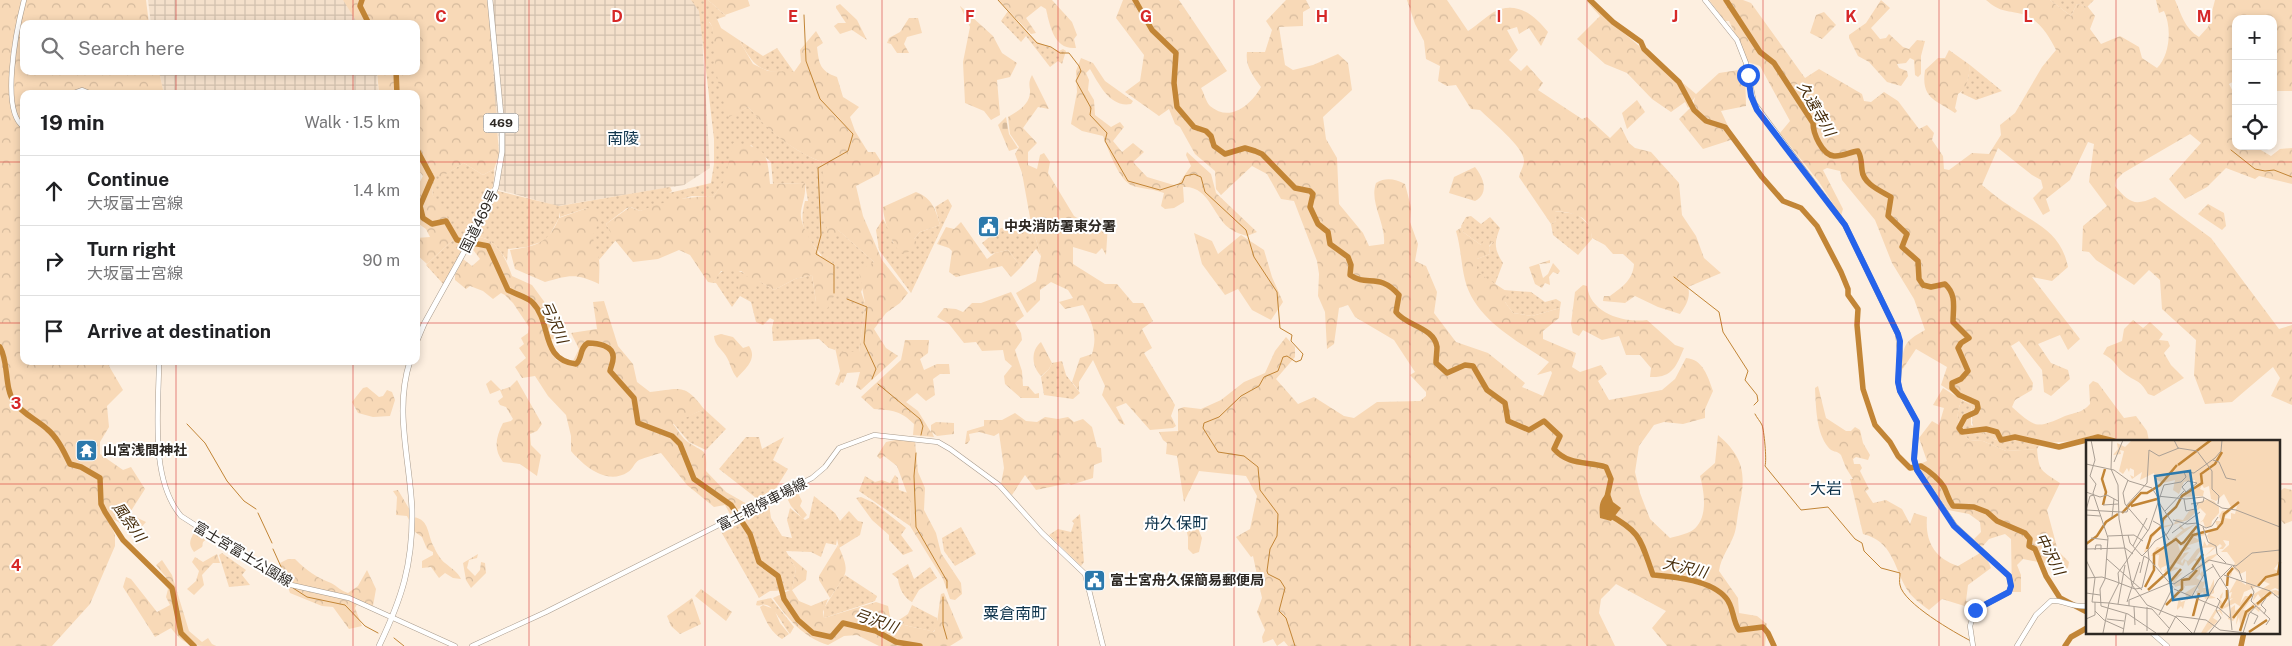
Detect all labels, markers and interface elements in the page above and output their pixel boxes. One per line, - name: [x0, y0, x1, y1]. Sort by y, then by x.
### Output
- text: C: [435, 7, 447, 26]
- text: D: [611, 7, 623, 26]
- text: E: [788, 7, 798, 26]
- text: F: [965, 7, 975, 26]
- text: G: [1140, 7, 1152, 26]
- text: H: [1316, 7, 1328, 26]
- text: I: [1497, 7, 1501, 26]
- text: J: [1672, 7, 1678, 26]
- text: K: [1845, 7, 1857, 26]
- text: L: [2023, 7, 2033, 26]
- text: M: [2197, 7, 2211, 26]
- map controls: [2232, 15, 2277, 150]
- button: +: [2232, 15, 2277, 60]
- search box: [20, 20, 420, 75]
- icon: search: [38, 34, 66, 62]
- text: Search here: [78, 37, 185, 59]
- button: −: [2232, 60, 2277, 105]
- route start: [1737, 64, 1760, 87]
- water label: 久遠寺川: [1794, 79, 1840, 141]
- button: locate: [2232, 105, 2277, 150]
- text: 19 min: [40, 110, 105, 135]
- text: Walk · 1.5 km: [304, 113, 400, 132]
- road number: 469: [484, 114, 518, 132]
- district label: 南陵: [607, 129, 639, 148]
- text: Continue: [87, 168, 169, 190]
- icon: ahead: [40, 177, 68, 205]
- text: 1.4 km: [353, 181, 400, 200]
- street label: 国道469号: [457, 187, 501, 255]
- text: 大坂富士宮線: [87, 194, 183, 213]
- public building icon: 中央消防署東分署: [976, 214, 1000, 238]
- place label: 中央消防署東分署: [1004, 218, 1116, 234]
- text: Turn right: [87, 238, 176, 260]
- icon: right: [40, 247, 68, 275]
- text: 90 m: [363, 251, 400, 270]
- text: 大坂富士宮線: [87, 264, 183, 283]
- water label: 弓沢川: [538, 298, 572, 348]
- icon: arrive: [40, 317, 68, 345]
- text: Arrive at destination: [87, 320, 271, 342]
- text: 3: [11, 394, 21, 413]
- temple icon: 山宮浅間神社: [75, 438, 99, 462]
- inset map: [2086, 440, 2280, 634]
- place label: 山宮浅間神社: [103, 442, 187, 458]
- street label: 富士根停車場線: [715, 475, 809, 533]
- district label: 大岩: [1810, 479, 1842, 498]
- water label: 風祭川: [109, 499, 151, 547]
- district label: 舟久保町: [1144, 514, 1208, 533]
- street label: 富士宮富士公園線: [191, 518, 295, 590]
- water label: 中沢川: [2033, 530, 2069, 579]
- water label: 大沢川: [1661, 554, 1711, 581]
- text: 4: [11, 556, 22, 575]
- public building icon: 富士宮舟久保簡易郵便局: [1082, 568, 1106, 592]
- place label: 富士宮舟久保簡易郵便局: [1110, 572, 1264, 588]
- route end: [1964, 599, 1987, 622]
- district label: 粟倉南町: [983, 604, 1047, 623]
- water label: 弓沢川: [852, 605, 902, 637]

